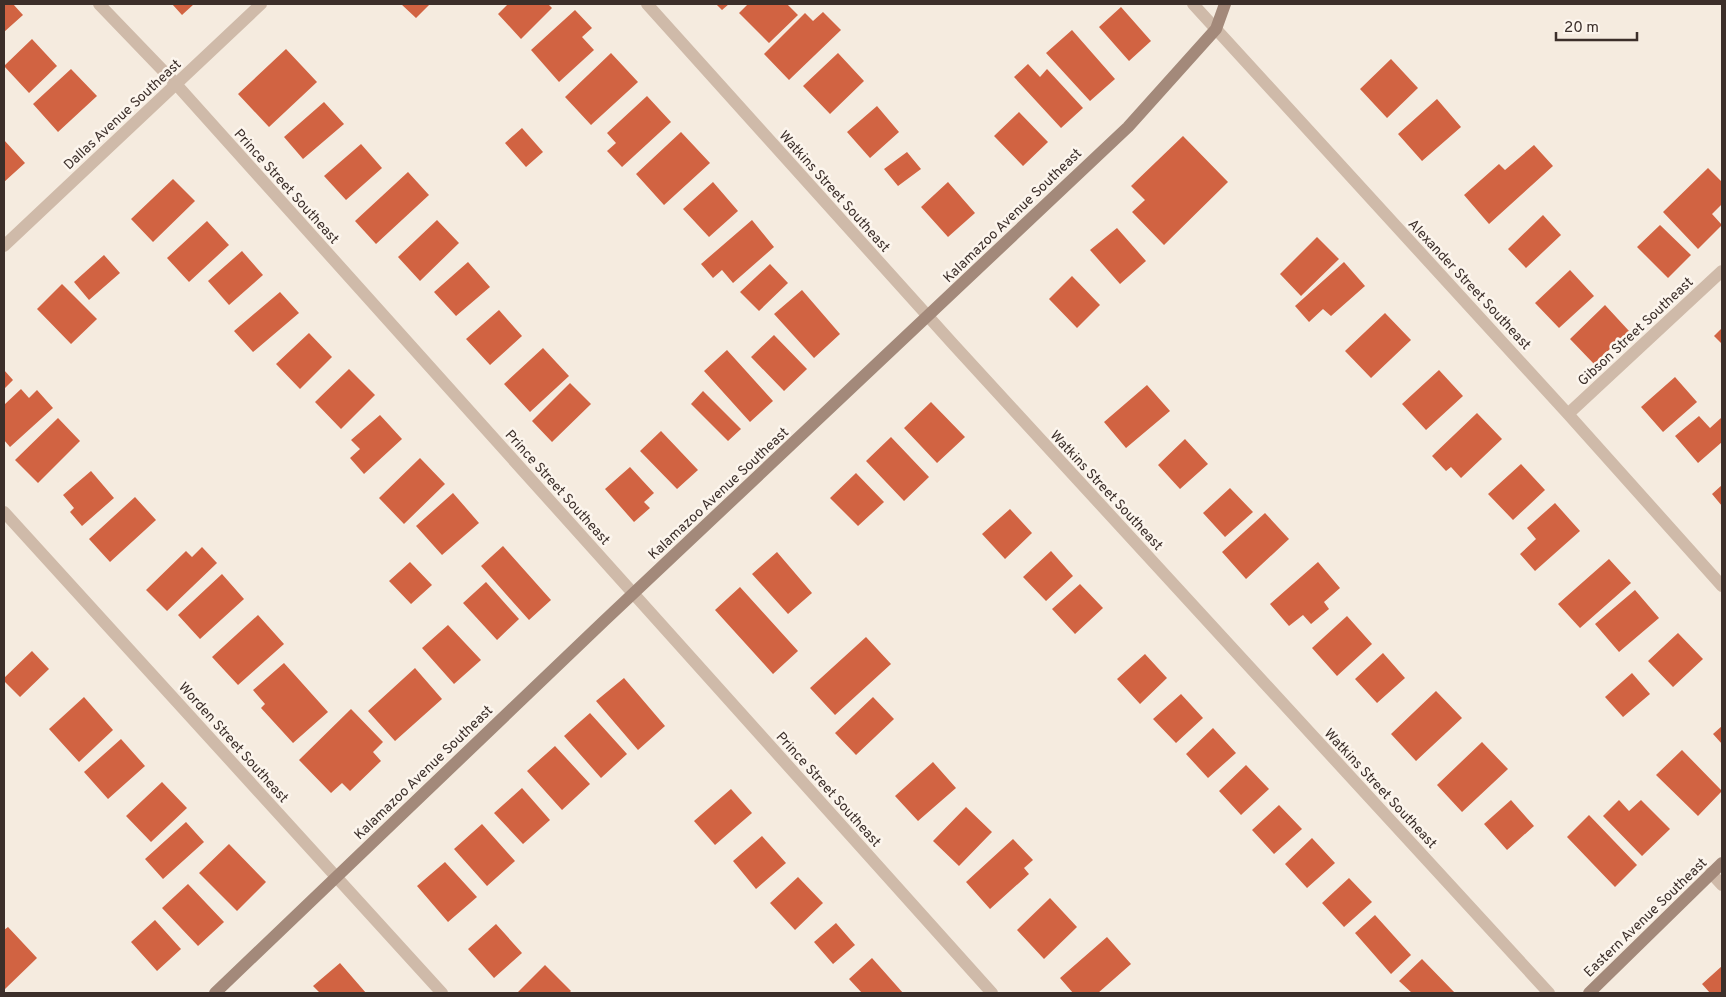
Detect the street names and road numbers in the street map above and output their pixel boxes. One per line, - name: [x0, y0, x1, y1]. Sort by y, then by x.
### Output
- street label: Dallas Avenue Southeast: [61, 56, 185, 174]
- street label: Prince Street Southeast: [230, 126, 342, 248]
- street label: Watkins Street Southeast: [775, 128, 893, 256]
- street label: Kalamazoo Avenue Southeast: [940, 145, 1086, 287]
- street label: Alexander Street Southeast: [1404, 216, 1534, 354]
- street label: Gibson Street Southeast: [1575, 274, 1697, 390]
- street label: Kalamazoo Avenue Southeast: [645, 424, 793, 564]
- street label: Prince Street Southeast: [501, 427, 613, 549]
- street label: Watkins Street Southeast: [1046, 428, 1166, 554]
- street label: Worden Street Southeast: [174, 679, 292, 807]
- street label: Kalamazoo Avenue Southeast: [351, 702, 497, 844]
- street label: Watkins Street Southeast: [1320, 726, 1440, 852]
- street label: Prince Street Southeast: [772, 729, 884, 851]
- street label: Eastern Avenue Southeast: [1581, 855, 1711, 981]

